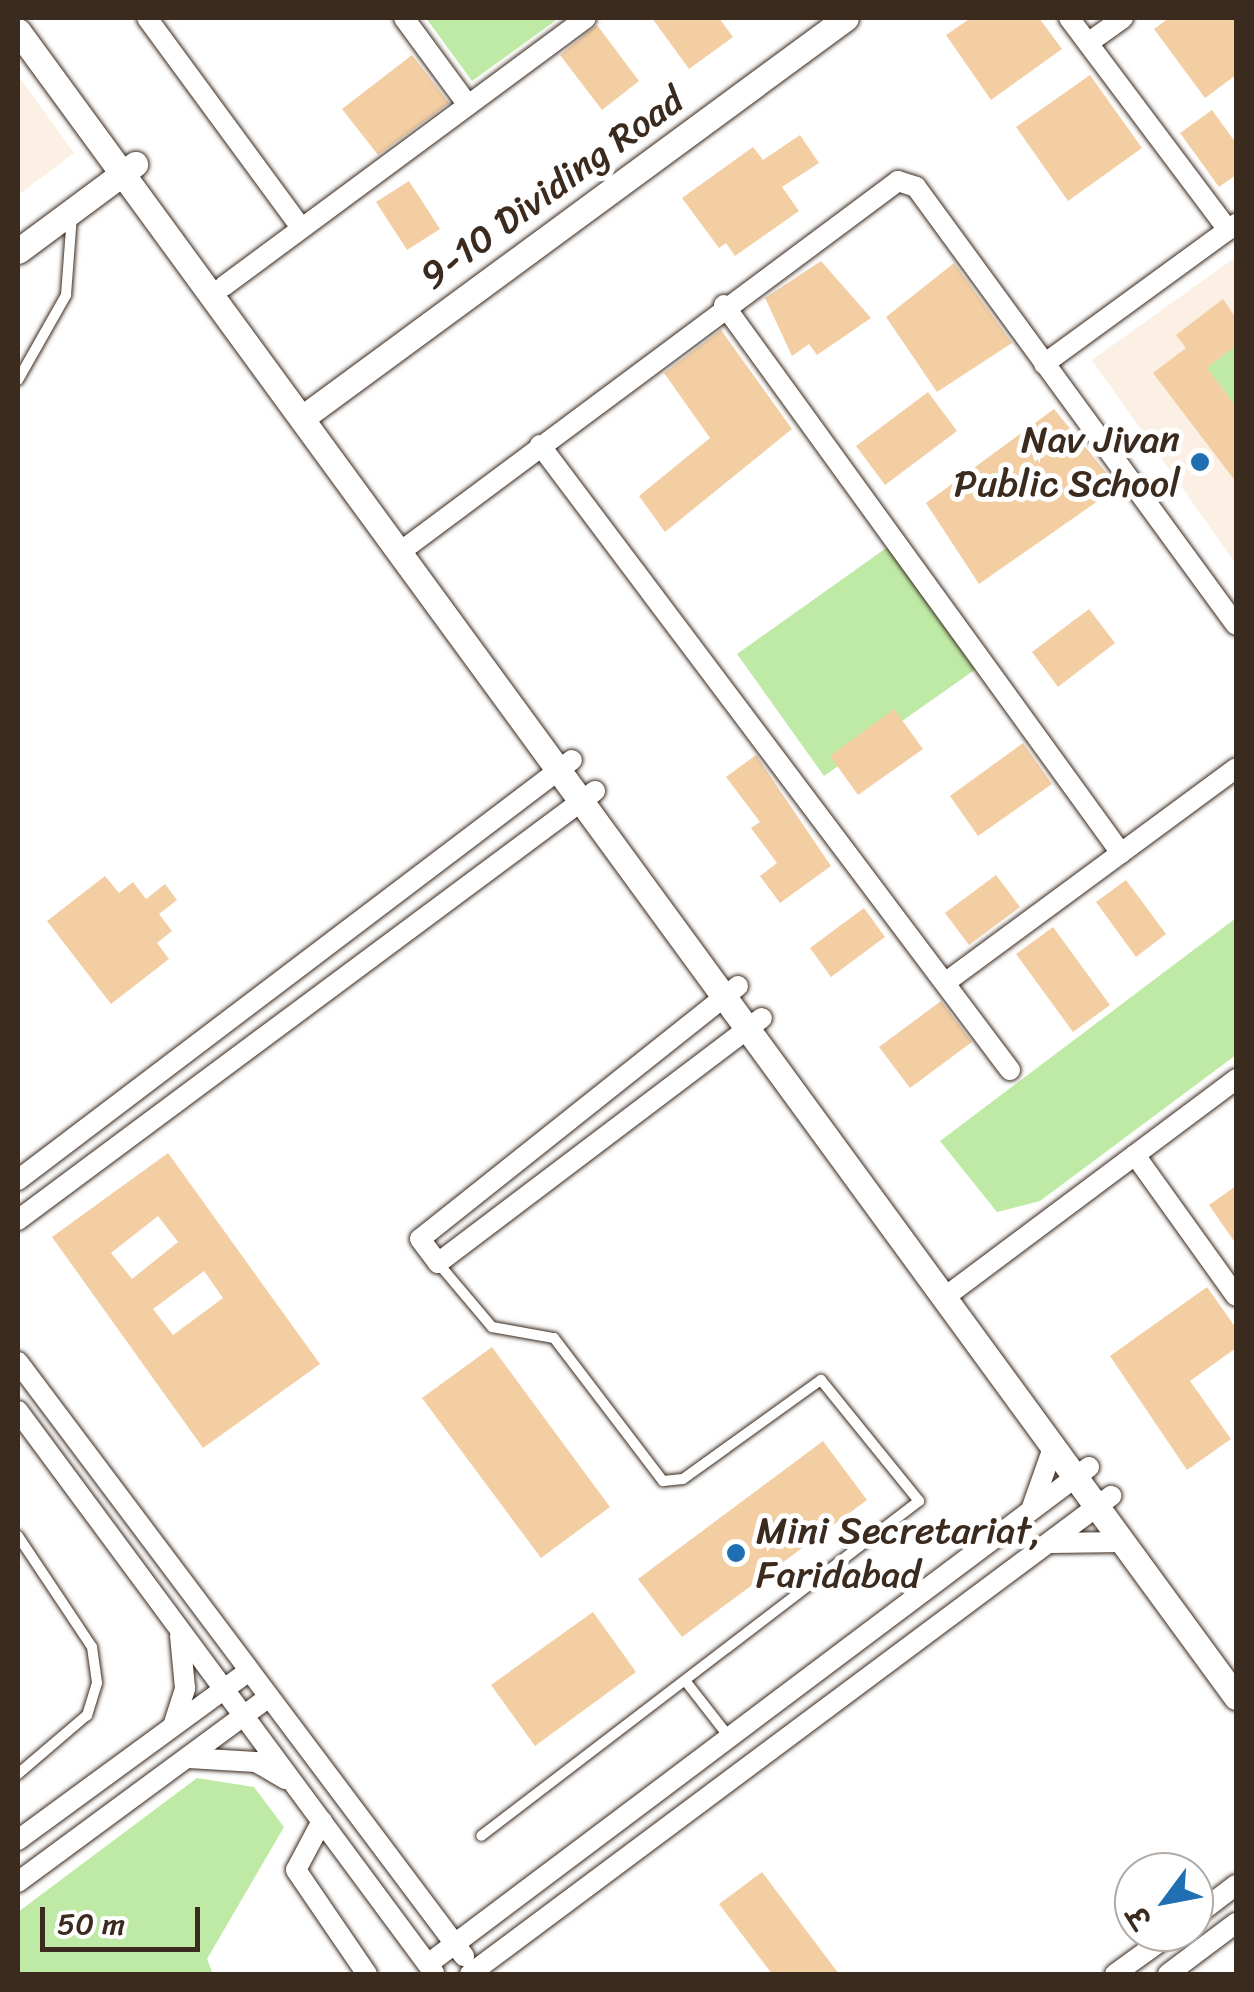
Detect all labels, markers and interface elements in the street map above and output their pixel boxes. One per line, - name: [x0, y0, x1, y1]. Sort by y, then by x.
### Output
- street label: 9-10 Dividing Road: [411, 77, 693, 299]
- place label: Nav Jivan Public School: [953, 417, 1180, 506]
- marker: Nav Jivan Public School: [1189, 451, 1211, 473]
- place label: Mini Secretariat, Faridabad: [756, 1508, 1042, 1598]
- marker: Mini Secretariat, Faridabad: [725, 1542, 747, 1564]
- north arrow: [1114, 1852, 1214, 1952]
- scale bar: [45, 1887, 205, 1949]
- text: उ: [1114, 1896, 1166, 1938]
- text: 50 m: [57, 1897, 125, 1951]

